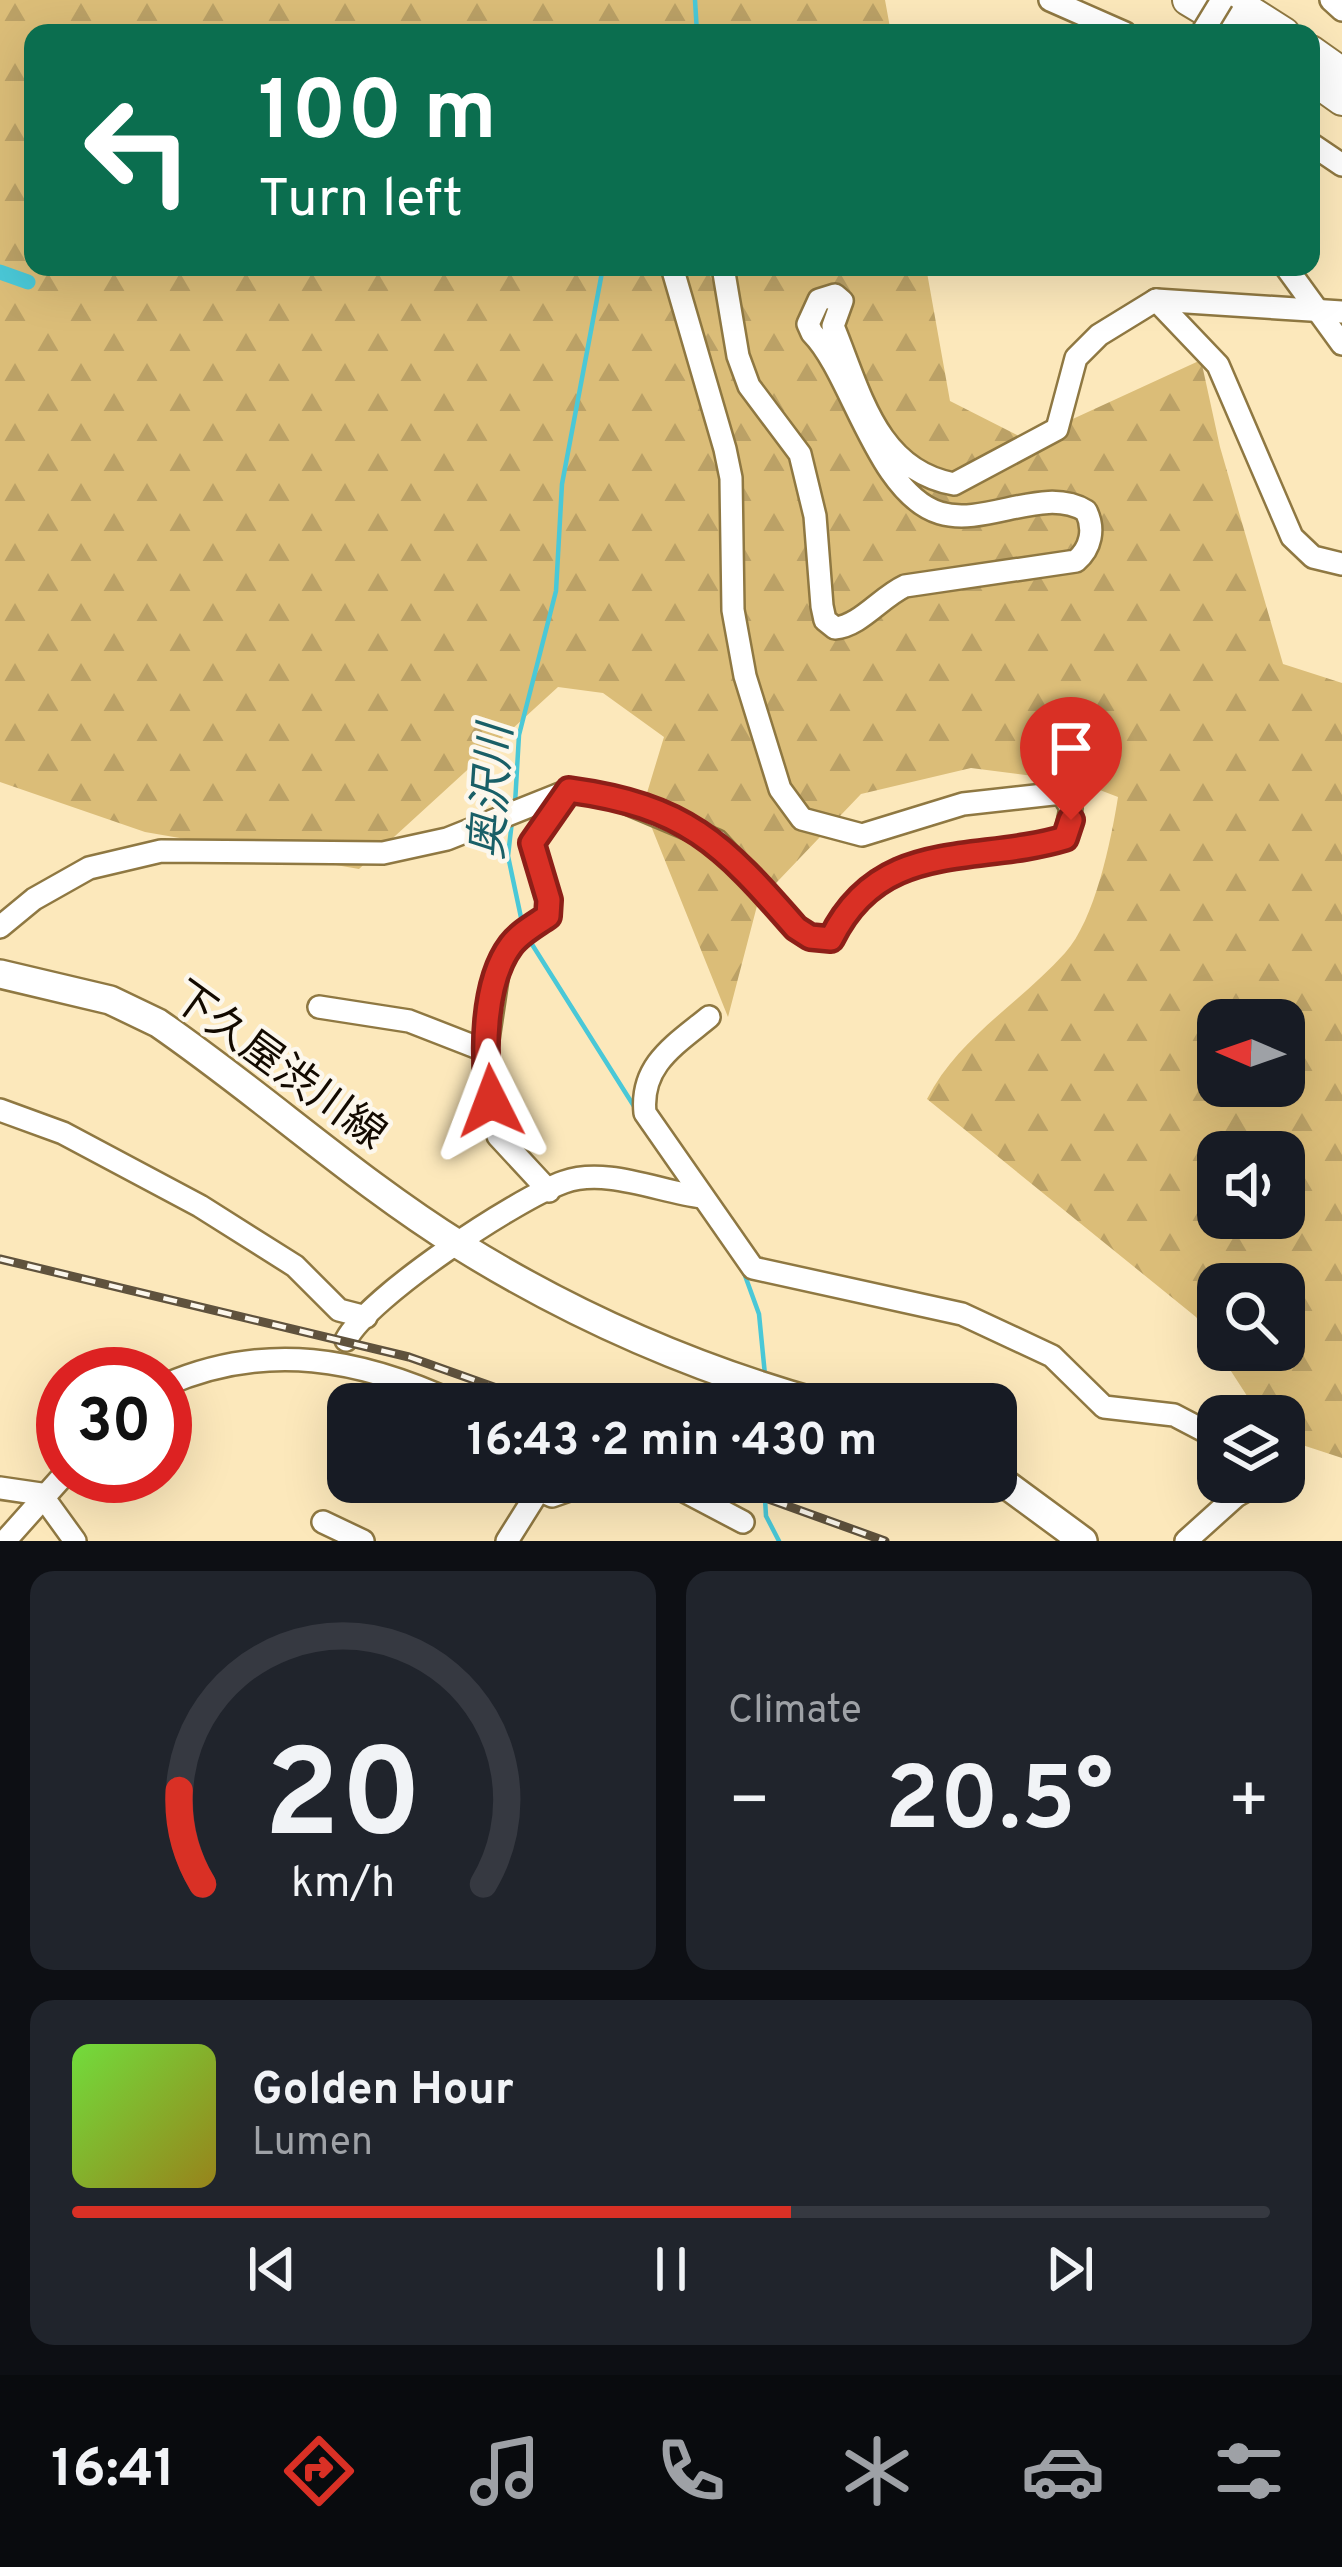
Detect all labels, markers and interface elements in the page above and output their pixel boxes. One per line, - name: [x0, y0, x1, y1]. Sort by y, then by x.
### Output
- text: 100 m: [258, 63, 497, 169]
- icon: left: [60, 72, 216, 228]
- text: Turn left: [258, 167, 463, 236]
- pin: [1020, 697, 1122, 820]
- icon: arrive: [1038, 715, 1104, 781]
- water label: 奥沢川: [461, 719, 528, 862]
- street label: 下久屋渋川線: [160, 972, 395, 1163]
- north arrow: [1197, 999, 1305, 1107]
- map controls: [1197, 999, 1305, 1503]
- position arrow: [428, 1038, 554, 1164]
- button: sound: [1197, 1131, 1305, 1239]
- button: search: [1197, 1263, 1305, 1371]
- speed limit sign: 30: [36, 1347, 192, 1503]
- button: layers: [1197, 1395, 1305, 1503]
- text: 16:43 · 2 min · 430 m: [467, 1414, 877, 1471]
- text: Climate: [728, 1688, 862, 1737]
- text: 20: [264, 1723, 422, 1881]
- text: 20.5°: [885, 1748, 1113, 1861]
- text: −: [728, 1763, 771, 1846]
- text: +: [1227, 1763, 1270, 1846]
- text: km/h: [291, 1857, 395, 1911]
- text: Golden Hour: [252, 2063, 514, 2120]
- text: Lumen: [252, 2120, 373, 2169]
- icon: previous: [239, 2236, 305, 2302]
- icon: pause: [638, 2236, 704, 2302]
- icon: next: [1037, 2236, 1103, 2302]
- icon: directions: [277, 2429, 361, 2513]
- icon: music: [463, 2429, 547, 2513]
- icon: phone: [649, 2429, 733, 2513]
- icon: climate: [835, 2429, 919, 2513]
- icon: car: [1021, 2429, 1105, 2513]
- icon: filters: [1207, 2429, 1291, 2513]
- text: 16:41: [51, 2437, 175, 2506]

